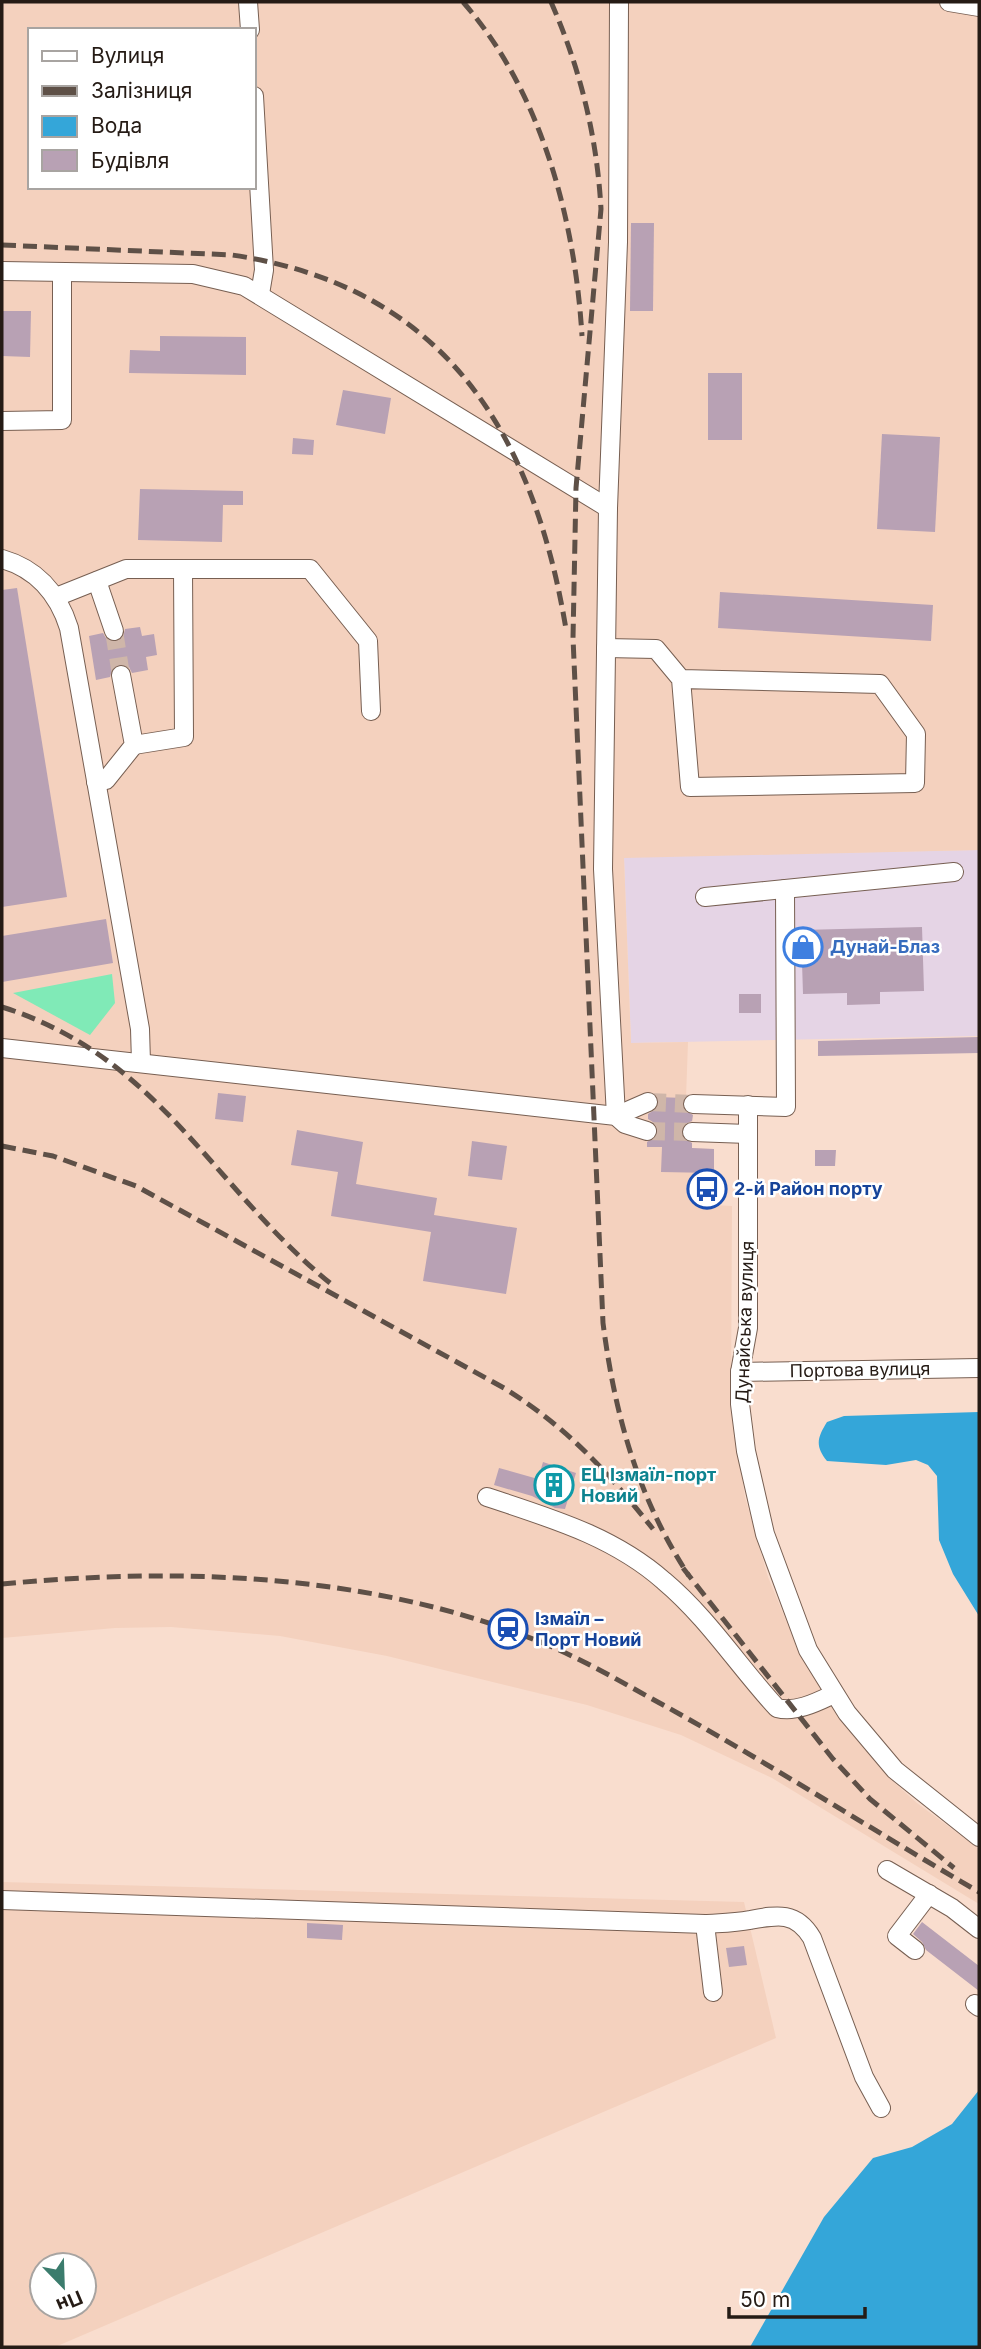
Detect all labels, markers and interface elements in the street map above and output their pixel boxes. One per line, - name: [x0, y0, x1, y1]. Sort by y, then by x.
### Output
- legend: [28, 28, 256, 189]
- text: Вулиця: [91, 43, 164, 68]
- text: Залізниця: [91, 78, 192, 103]
- text: Вода: [91, 113, 142, 138]
- text: Будівля: [91, 148, 169, 173]
- shop icon: Дунай-Блаз: [782, 926, 824, 968]
- place label: Дунай-Блаз: [830, 936, 940, 957]
- bus stop icon: 2-й Район порту: [686, 1168, 728, 1210]
- place label: 2-й Район порту: [734, 1178, 883, 1199]
- street label: Дунайська вулиця: [731, 1240, 758, 1404]
- street label: Портова вулиця: [790, 1358, 930, 1381]
- building icon: ЕЦ Ізмаїл-порт Новий: [533, 1464, 575, 1506]
- place label: ЕЦ Ізмаїл-порт Новий: [581, 1464, 716, 1506]
- station icon: Ізмаїл – Порт Новий: [487, 1608, 529, 1650]
- place label: Ізмаїл – Порт Новий: [535, 1608, 642, 1650]
- north arrow: [28, 2251, 98, 2321]
- scale bar: [729, 2276, 866, 2320]
- text: Пн: [53, 2286, 86, 2317]
- text: 50 m: [740, 2287, 790, 2312]

